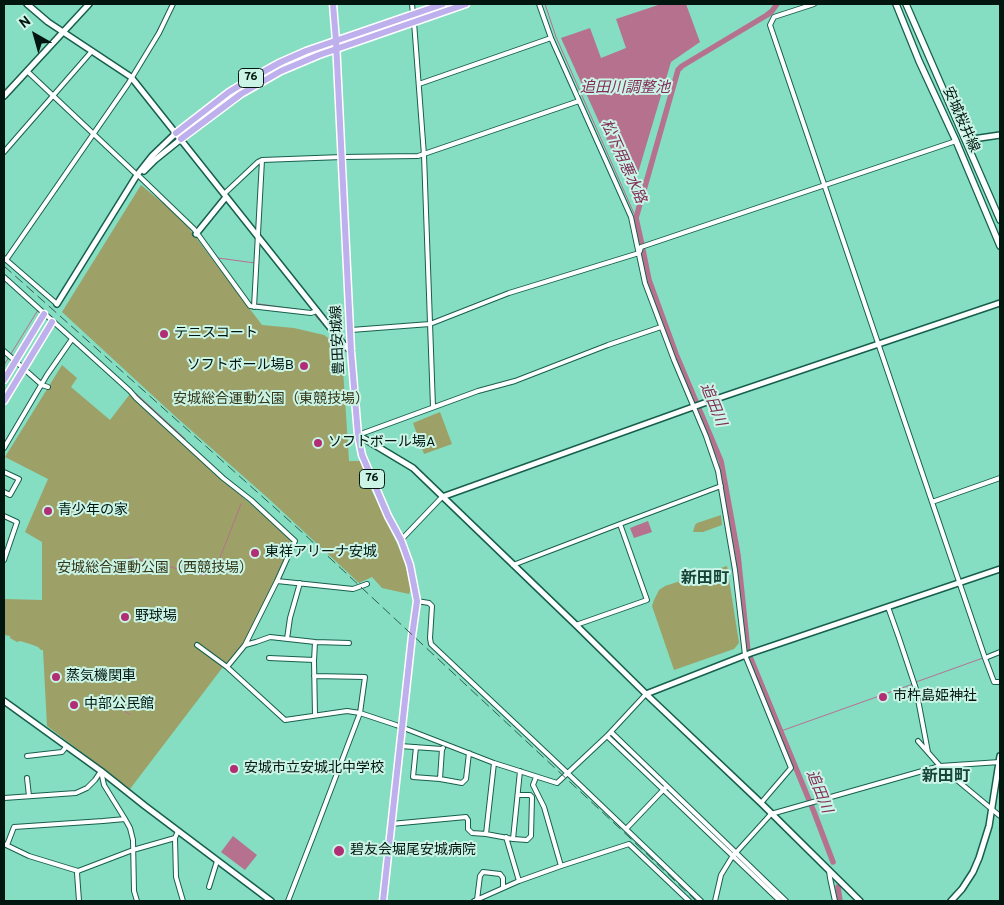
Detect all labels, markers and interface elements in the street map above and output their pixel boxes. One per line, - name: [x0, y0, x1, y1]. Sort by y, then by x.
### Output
- north arrow: [10, 10, 60, 60]
- text: N: [16, 13, 35, 33]
- road number: 76: [238, 68, 264, 88]
- water label: 追田川調整池: [580, 80, 670, 98]
- street label: 安城桜井線: [938, 85, 982, 155]
- water label: 松下用悪水路: [595, 117, 649, 207]
- street label: 豊田安城線: [329, 305, 349, 375]
- place label: テニスコート: [174, 326, 258, 342]
- marker: テニスコート: [158, 328, 170, 340]
- place label: ソフトボール場B: [187, 358, 294, 374]
- marker: ソフトボール場B: [298, 360, 310, 372]
- water label: 追田川: [695, 381, 729, 429]
- park label: 安城総合運動公園（東競技場）: [173, 392, 369, 408]
- place label: ソフトボール場A: [328, 435, 436, 451]
- marker: ソフトボール場A: [312, 437, 324, 449]
- road number: 76: [360, 469, 384, 488]
- place label: 青少年の家: [58, 503, 128, 519]
- marker: 青少年の家: [42, 505, 54, 517]
- place label: 東祥アリーナ安城: [265, 545, 377, 561]
- marker: 東祥アリーナ安城: [249, 547, 261, 559]
- park label: 安城総合運動公園（西競技場）: [57, 561, 253, 577]
- district label: 新田町: [681, 570, 729, 590]
- place label: 野球場: [135, 609, 177, 625]
- marker: 野球場: [119, 611, 131, 623]
- place label: 蒸気機関車: [66, 669, 136, 685]
- marker: 蒸気機関車: [50, 671, 62, 683]
- place label: 市杵島姫神社: [893, 689, 977, 705]
- marker: 市杵島姫神社: [877, 691, 889, 703]
- place label: 中部公民館: [84, 697, 154, 713]
- marker: 中部公民館: [68, 699, 80, 711]
- place label: 安城市立安城北中学校: [244, 761, 384, 777]
- marker: 安城市立安城北中学校: [228, 763, 240, 775]
- water label: 追田川: [801, 768, 835, 816]
- district label: 新田町: [922, 768, 970, 788]
- place label: 碧友会堀尾安城病院: [350, 843, 476, 859]
- marker: 碧友会堀尾安城病院: [332, 844, 346, 858]

